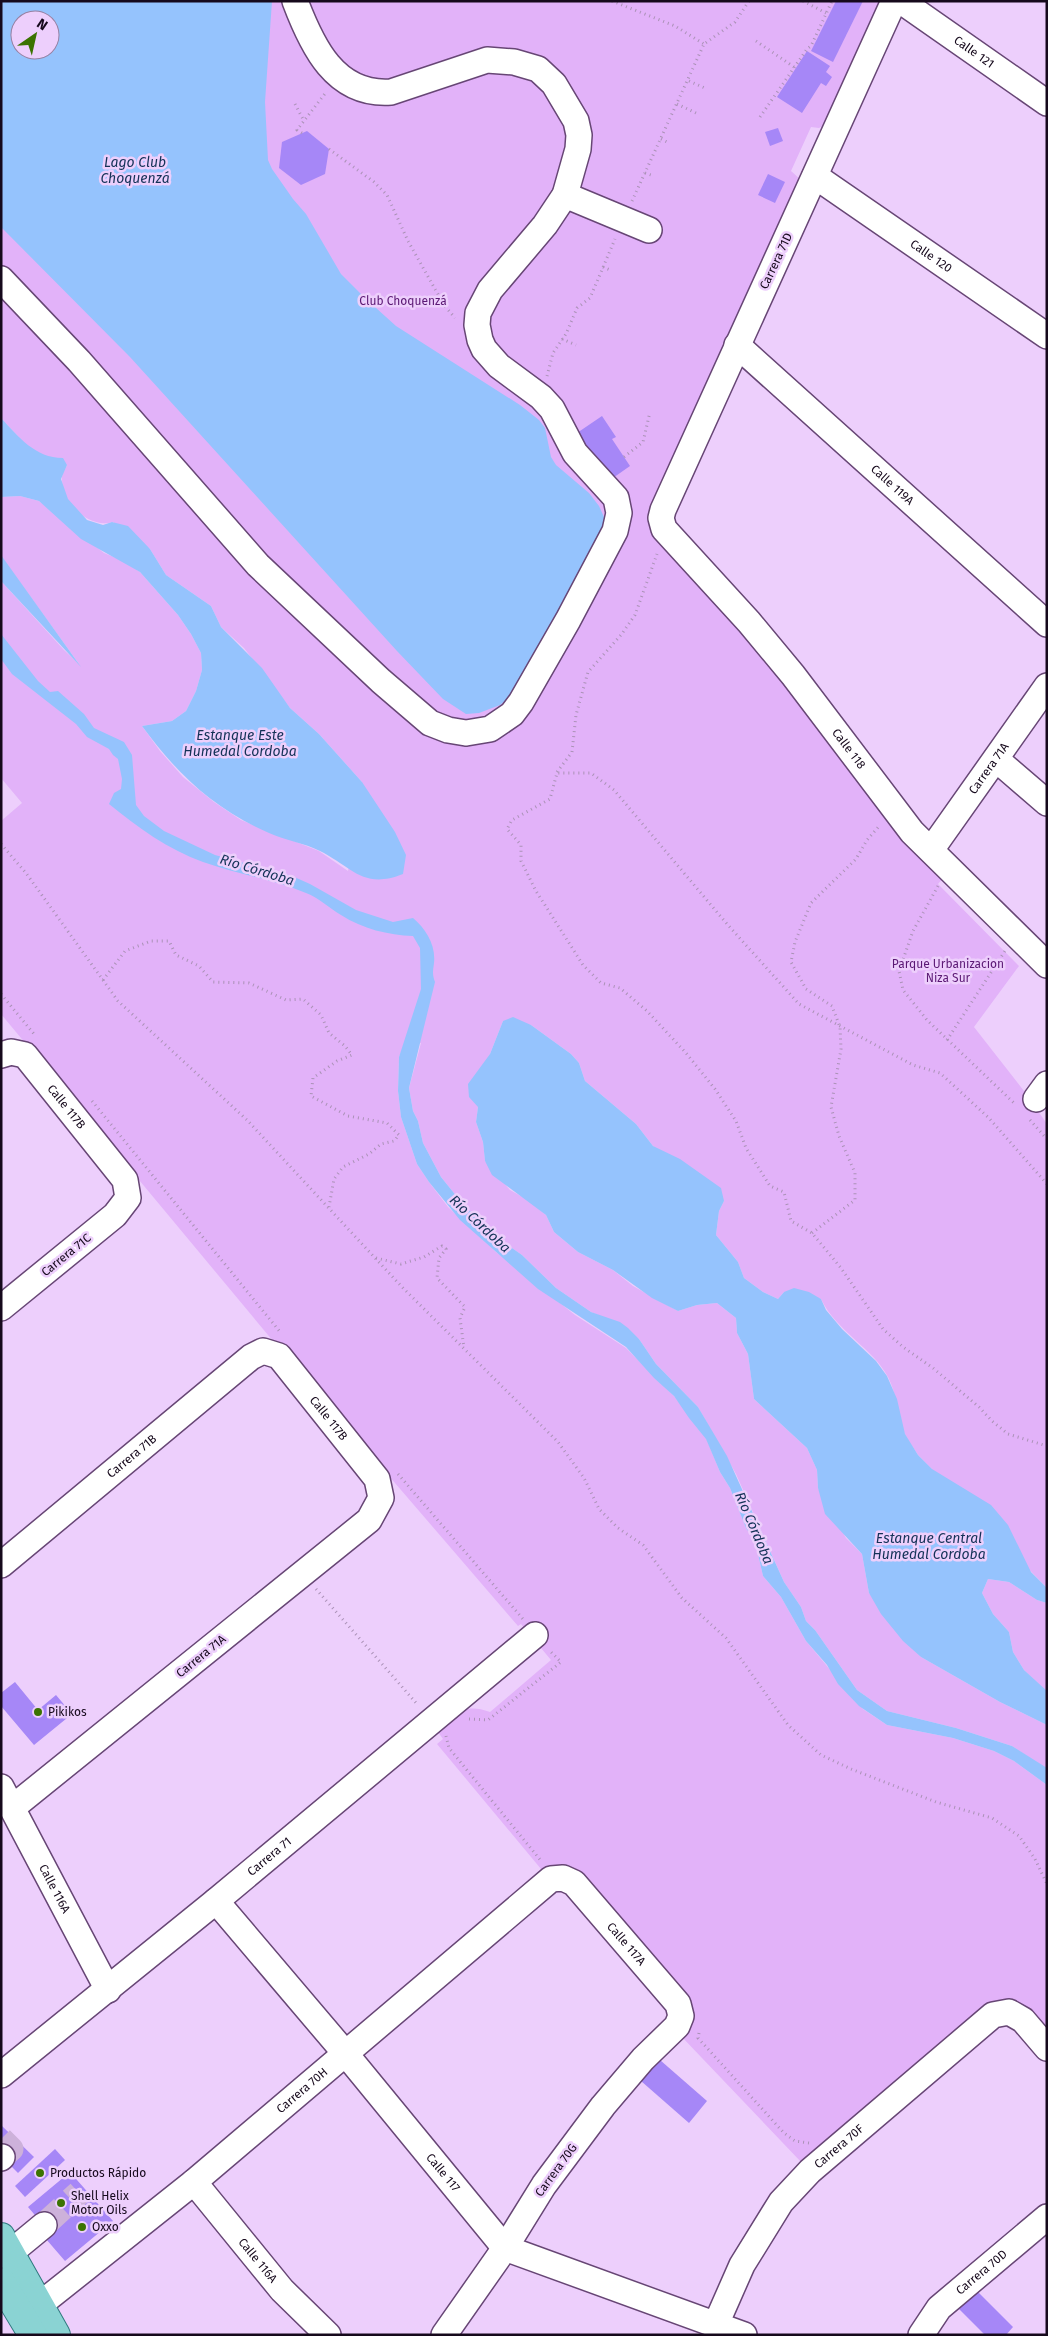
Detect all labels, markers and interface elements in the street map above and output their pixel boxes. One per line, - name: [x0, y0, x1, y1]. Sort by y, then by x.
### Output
- north arrow: [10, 10, 60, 60]
- text: N: [33, 15, 51, 34]
- street label: Calle 121: [951, 33, 997, 71]
- water label: Lago Club Choquenzá: [100, 154, 170, 187]
- street label: Carrera 71D: [757, 230, 795, 291]
- street label: Calle 120: [907, 237, 955, 276]
- park label: Club Choquenzá: [359, 294, 447, 308]
- street label: Calle 119A: [868, 462, 917, 508]
- street label: Calle 118: [829, 726, 869, 772]
- water label: Estanque Este Humedal Cordoba: [183, 727, 297, 760]
- street label: Carrera 71A: [966, 740, 1012, 797]
- water label: Río Córdoba: [218, 851, 296, 889]
- park label: Parque Urbanizacion Niza Sur: [892, 957, 1004, 985]
- street label: Calle 117B: [44, 1082, 88, 1132]
- water label: Río Córdoba: [446, 1192, 514, 1256]
- street label: Carrera 71C: [38, 1231, 94, 1279]
- street label: Calle 117B: [307, 1393, 350, 1443]
- street label: Carrera 71B: [104, 1432, 159, 1481]
- water label: Río Córdoba: [731, 1489, 777, 1567]
- water label: Estanque Central Humedal Cordoba: [872, 1530, 986, 1563]
- street label: Carrera 71A: [173, 1632, 229, 1680]
- place label: Pikikos: [48, 1705, 87, 1719]
- marker: Pikikos: [32, 1706, 44, 1718]
- street label: Carrera 71: [245, 1834, 294, 1879]
- street label: Calle 116A: [36, 1862, 73, 1916]
- street label: Calle 117A: [604, 1920, 649, 1968]
- street label: Carrera 70H: [274, 2065, 330, 2116]
- street label: Carrera 70F: [811, 2121, 866, 2171]
- street label: Carrera 70G: [532, 2141, 580, 2199]
- street label: Calle 117: [423, 2151, 463, 2195]
- place label: Productos Rápido: [50, 2166, 146, 2180]
- marker: Productos Rápido: [34, 2167, 46, 2179]
- place label: Shell Helix Motor Oils: [71, 2189, 129, 2217]
- marker: Shell Helix Motor Oils: [55, 2197, 67, 2209]
- place label: Oxxo: [92, 2220, 119, 2234]
- marker: Oxxo: [76, 2221, 88, 2233]
- street label: Calle 116A: [236, 2235, 280, 2285]
- street label: Carrera 70D: [953, 2247, 1010, 2298]

